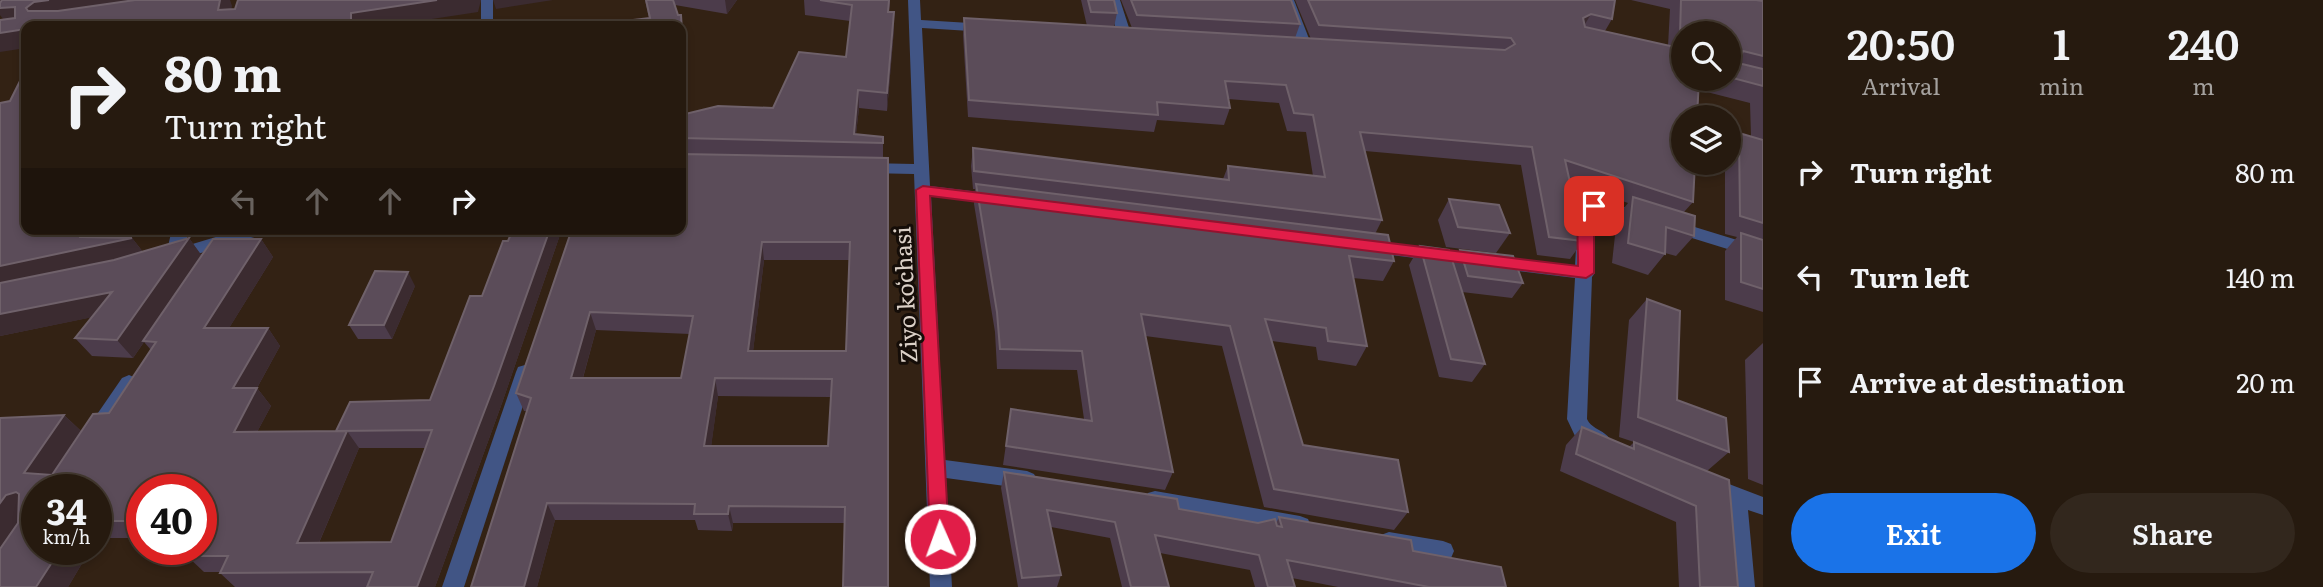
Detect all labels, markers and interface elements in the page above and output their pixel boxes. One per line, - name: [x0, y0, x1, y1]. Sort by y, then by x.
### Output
- text: 20:50: [1847, 11, 1955, 73]
- text: 1: [2053, 11, 2070, 73]
- text: 240: [2168, 11, 2239, 73]
- map controls: [1671, 21, 1741, 175]
- button: search: [1671, 21, 1741, 91]
- text: 80 m: [164, 34, 282, 107]
- icon: right: [49, 49, 140, 140]
- text: Arrival: [1862, 68, 1940, 102]
- text: min: [2039, 68, 2084, 102]
- text: m: [2192, 68, 2215, 102]
- text: Turn right: [164, 101, 326, 149]
- button: layers: [1671, 105, 1741, 175]
- text: Turn right: [1850, 152, 1992, 191]
- text: 80 m: [2235, 152, 2295, 191]
- icon: right: [1791, 153, 1829, 191]
- pin: [1564, 176, 1624, 236]
- icon: left: [225, 182, 263, 220]
- icon: ahead: [298, 182, 336, 220]
- icon: ahead: [371, 182, 409, 220]
- icon: right: [444, 182, 482, 220]
- icon: arrive: [1575, 187, 1613, 225]
- street label: Ziyo koʻchasi: [883, 225, 925, 364]
- text: Turn left: [1850, 257, 1969, 296]
- text: 140 m: [2226, 257, 2295, 296]
- icon: left: [1791, 258, 1829, 296]
- text: Arrive at destination: [1850, 362, 2125, 401]
- text: 20 m: [2236, 362, 2295, 401]
- icon: arrive: [1791, 363, 1829, 401]
- speed limit sign: 40: [126, 474, 217, 565]
- text: 34: [46, 484, 87, 536]
- button: Exit: [1791, 493, 2036, 573]
- button: Share: [2050, 493, 2295, 573]
- position arrow: [903, 502, 977, 576]
- text: km/h: [43, 523, 90, 550]

